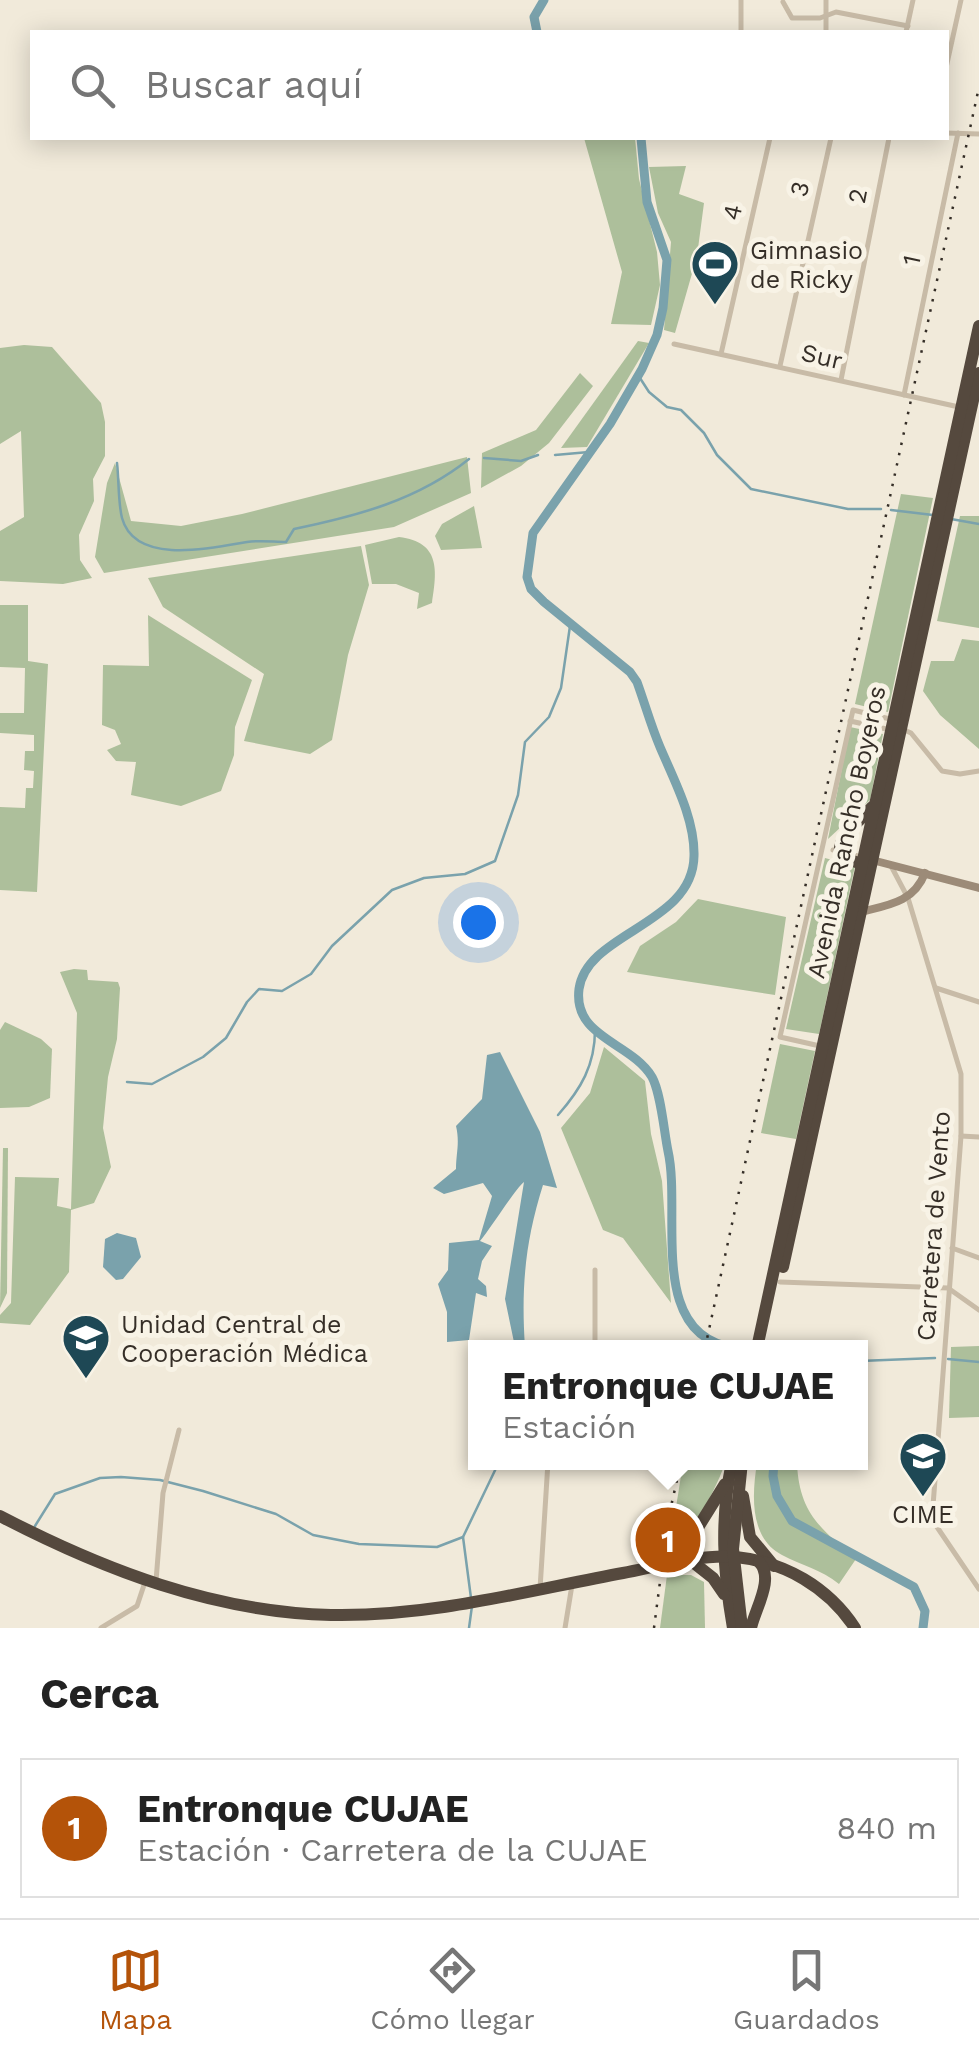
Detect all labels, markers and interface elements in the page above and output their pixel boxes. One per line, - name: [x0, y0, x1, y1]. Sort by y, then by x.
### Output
- search box: [30, 30, 949, 140]
- icon: search: [65, 58, 120, 113]
- text: Buscar aquí: [145, 63, 363, 107]
- street label: 3: [784, 179, 815, 199]
- street label: 2: [842, 186, 873, 206]
- street label: 4: [717, 201, 748, 223]
- place label: Gimnasio de Ricky: [750, 236, 863, 294]
- sports icon: Gimnasio de Ricky: [689, 238, 741, 306]
- street label: 1: [896, 252, 927, 268]
- street label: Sur: [798, 338, 845, 375]
- street label: Avenida Rancho Boyeros: [801, 683, 892, 981]
- your location: [453, 897, 504, 948]
- street label: Carretera de Vento: [911, 1110, 956, 1342]
- place label: Unidad Central de Cooperación Médica: [121, 1310, 368, 1368]
- school or university icon: Unidad Central de Cooperación Médica: [60, 1312, 112, 1380]
- popup: [468, 1340, 868, 1470]
- text: Entronque CUJAE: [502, 1364, 834, 1408]
- text: Estación: [502, 1408, 636, 1446]
- school or university icon: CIME: [897, 1430, 949, 1498]
- place label: CIME: [892, 1500, 954, 1529]
- pin: 1: [636, 1502, 700, 1578]
- text: Cerca: [40, 1669, 159, 1718]
- text: Entronque CUJAE: [137, 1787, 469, 1831]
- text: 1: [68, 1809, 81, 1847]
- text: 840 m: [836, 1809, 937, 1847]
- text: Estación · Carretera de la CUJAE: [137, 1831, 648, 1869]
- tab: Mapa: [99, 1943, 172, 2036]
- tab: Cómo llegar: [370, 1943, 535, 2036]
- tab: Guardados: [733, 1943, 880, 2036]

